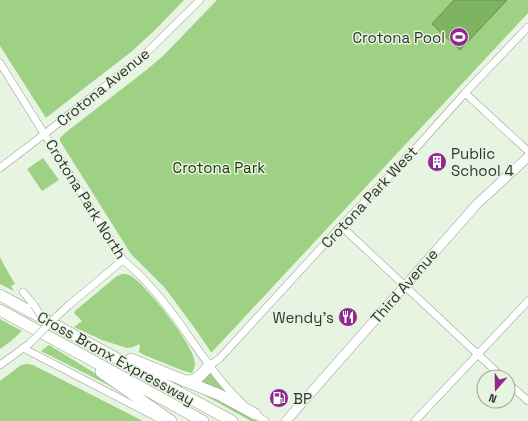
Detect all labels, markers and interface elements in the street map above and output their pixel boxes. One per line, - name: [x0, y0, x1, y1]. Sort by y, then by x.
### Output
- sports icon: Crotona Pool: [448, 26, 470, 48]
- place label: Crotona Pool: [352, 28, 445, 47]
- street label: Crotona Avenue: [53, 44, 154, 130]
- street label: Crotona Park North: [41, 136, 131, 262]
- street label: Crotona Park West: [317, 142, 421, 252]
- place label: Public School 4: [451, 144, 514, 180]
- building icon: Public School 4: [426, 151, 448, 173]
- park label: Crotona Park: [173, 158, 265, 177]
- street label: Third Avenue: [366, 244, 442, 327]
- restaurant icon: Wendy's: [337, 306, 359, 328]
- street label: Cross Bronx Expressway: [34, 307, 198, 409]
- place label: Wendy's: [273, 308, 334, 327]
- north arrow: [476, 369, 516, 409]
- fuel station icon: BP: [268, 387, 290, 409]
- place label: BP: [293, 389, 312, 408]
- text: N: [487, 391, 498, 406]

